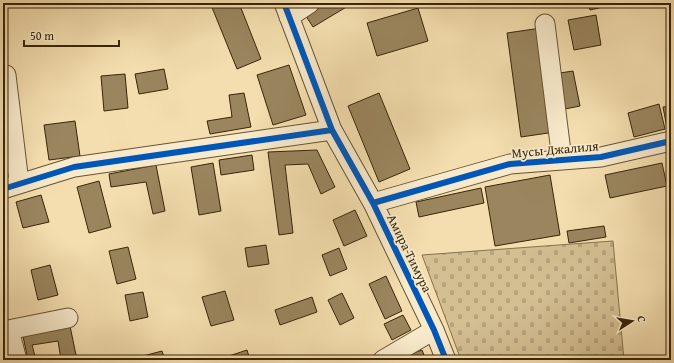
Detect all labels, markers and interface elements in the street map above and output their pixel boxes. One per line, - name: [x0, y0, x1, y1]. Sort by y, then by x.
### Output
- scale bar: [24, 22, 119, 48]
- text: 50 m: [30, 27, 54, 44]
- street label: Мусы Джалиля: [511, 136, 600, 163]
- street label: Амира Тимура: [382, 211, 437, 296]
- north arrow: [612, 301, 652, 341]
- text: С: [633, 314, 650, 324]

